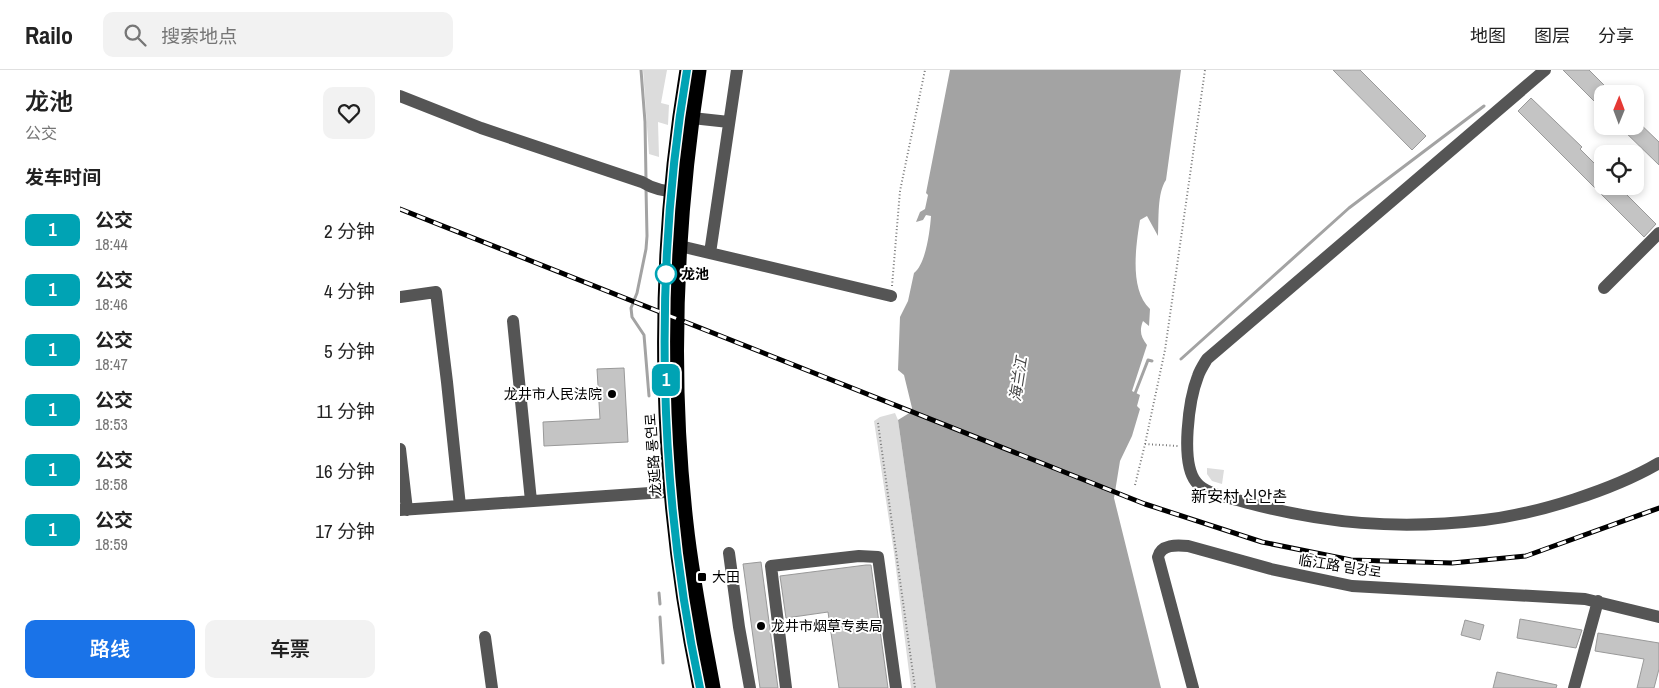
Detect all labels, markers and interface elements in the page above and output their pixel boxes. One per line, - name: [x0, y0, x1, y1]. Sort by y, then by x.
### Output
- search box: [103, 12, 453, 57]
- text: Railo: [25, 19, 73, 51]
- icon: search: [121, 21, 149, 49]
- text: 搜索地点: [161, 23, 237, 49]
- text: 地图: [1470, 23, 1506, 48]
- text: 图层: [1534, 23, 1570, 48]
- text: 分享: [1598, 23, 1634, 48]
- text: 龙池: [25, 85, 73, 117]
- north arrow: [1594, 85, 1644, 135]
- map controls: [1594, 85, 1644, 195]
- button: heart: [323, 87, 375, 139]
- text: 公交: [25, 122, 57, 144]
- button: locate: [1594, 145, 1644, 195]
- text: 发车时间: [25, 164, 101, 190]
- text: 公交: [95, 207, 133, 233]
- text: 1: [48, 217, 57, 242]
- text: 2 分钟: [324, 218, 375, 244]
- text: 18:44: [95, 233, 128, 255]
- marker: 龙池: [655, 263, 677, 285]
- place label: 龙池: [681, 265, 709, 283]
- text: 公交: [95, 267, 133, 293]
- text: 1: [48, 277, 57, 302]
- text: 4 分钟: [324, 278, 375, 304]
- text: 18:46: [95, 293, 128, 315]
- text: 公交: [95, 327, 133, 353]
- text: 1: [48, 337, 57, 362]
- text: 5 分钟: [324, 338, 375, 364]
- text: 18:47: [95, 353, 128, 375]
- water label: 海兰江: [1004, 353, 1032, 403]
- line badge: 1: [650, 364, 682, 396]
- text: 1: [662, 367, 670, 392]
- place label: 龙井市人民法院: [504, 385, 602, 403]
- text: 公交: [95, 387, 133, 413]
- marker: 龙井市人民法院: [606, 388, 618, 400]
- text: 1: [48, 397, 57, 422]
- text: 11 分钟: [316, 398, 375, 424]
- street label: 龙延路 룡연로: [641, 412, 665, 497]
- text: 18:53: [95, 413, 128, 435]
- text: 公交: [95, 447, 133, 473]
- text: 1: [48, 457, 57, 482]
- text: 16 分钟: [315, 458, 375, 484]
- text: 18:58: [95, 473, 128, 495]
- district label: 新安村 신안촌: [1191, 485, 1287, 507]
- text: 公交: [95, 507, 133, 533]
- text: 1: [48, 517, 57, 542]
- text: 17 分钟: [315, 518, 375, 544]
- text: 18:59: [95, 533, 128, 555]
- street label: 临江路 림강로: [1297, 551, 1383, 581]
- place label: 大田: [712, 568, 740, 586]
- marker: 大田: [696, 571, 708, 583]
- place label: 龙井市烟草专卖局: [771, 617, 883, 635]
- button: 路线: [25, 620, 195, 678]
- button: 车票: [205, 620, 375, 678]
- marker: 龙井市烟草专卖局: [755, 620, 767, 632]

